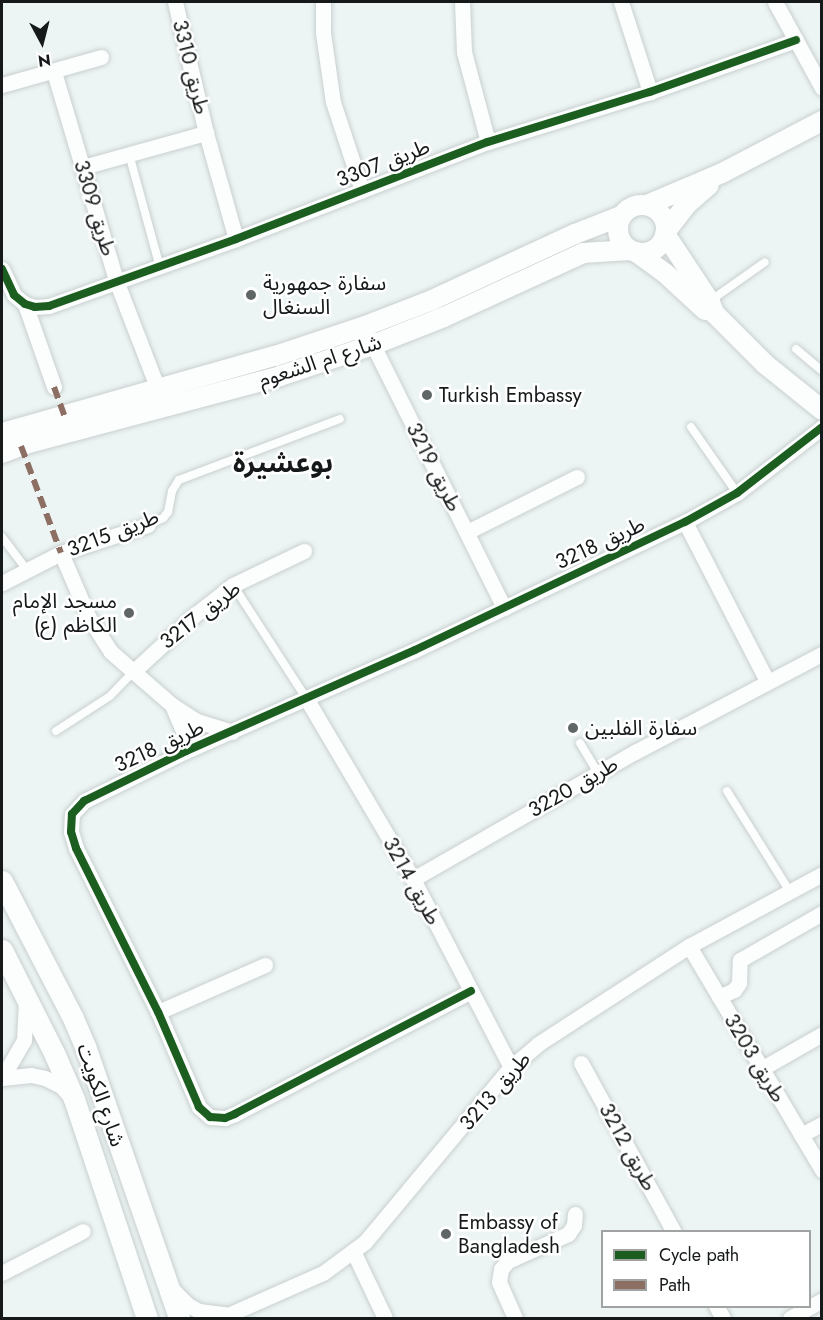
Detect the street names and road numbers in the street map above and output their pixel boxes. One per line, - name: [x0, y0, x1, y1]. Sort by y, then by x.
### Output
- street label: طريق 3310: [167, 17, 215, 117]
- street label: طريق 3307: [333, 134, 433, 192]
- street label: طريق 3309: [68, 157, 122, 259]
- street label: شارع ام الشعوم: [255, 329, 385, 393]
- street label: طريق 3219: [401, 418, 467, 516]
- street label: طريق 3215: [64, 504, 162, 562]
- street label: طريق 3218: [551, 511, 649, 575]
- street label: طريق 3217: [155, 576, 245, 654]
- street label: طريق 3218: [110, 714, 208, 778]
- street label: طريق 3220: [524, 751, 622, 823]
- street label: طريق 3214: [378, 833, 446, 929]
- street label: طريق 3203: [719, 1009, 791, 1107]
- street label: شارع الكويت: [72, 1040, 130, 1150]
- street label: طريق 3213: [454, 1047, 536, 1135]
- street label: طريق 3212: [594, 1099, 662, 1195]

